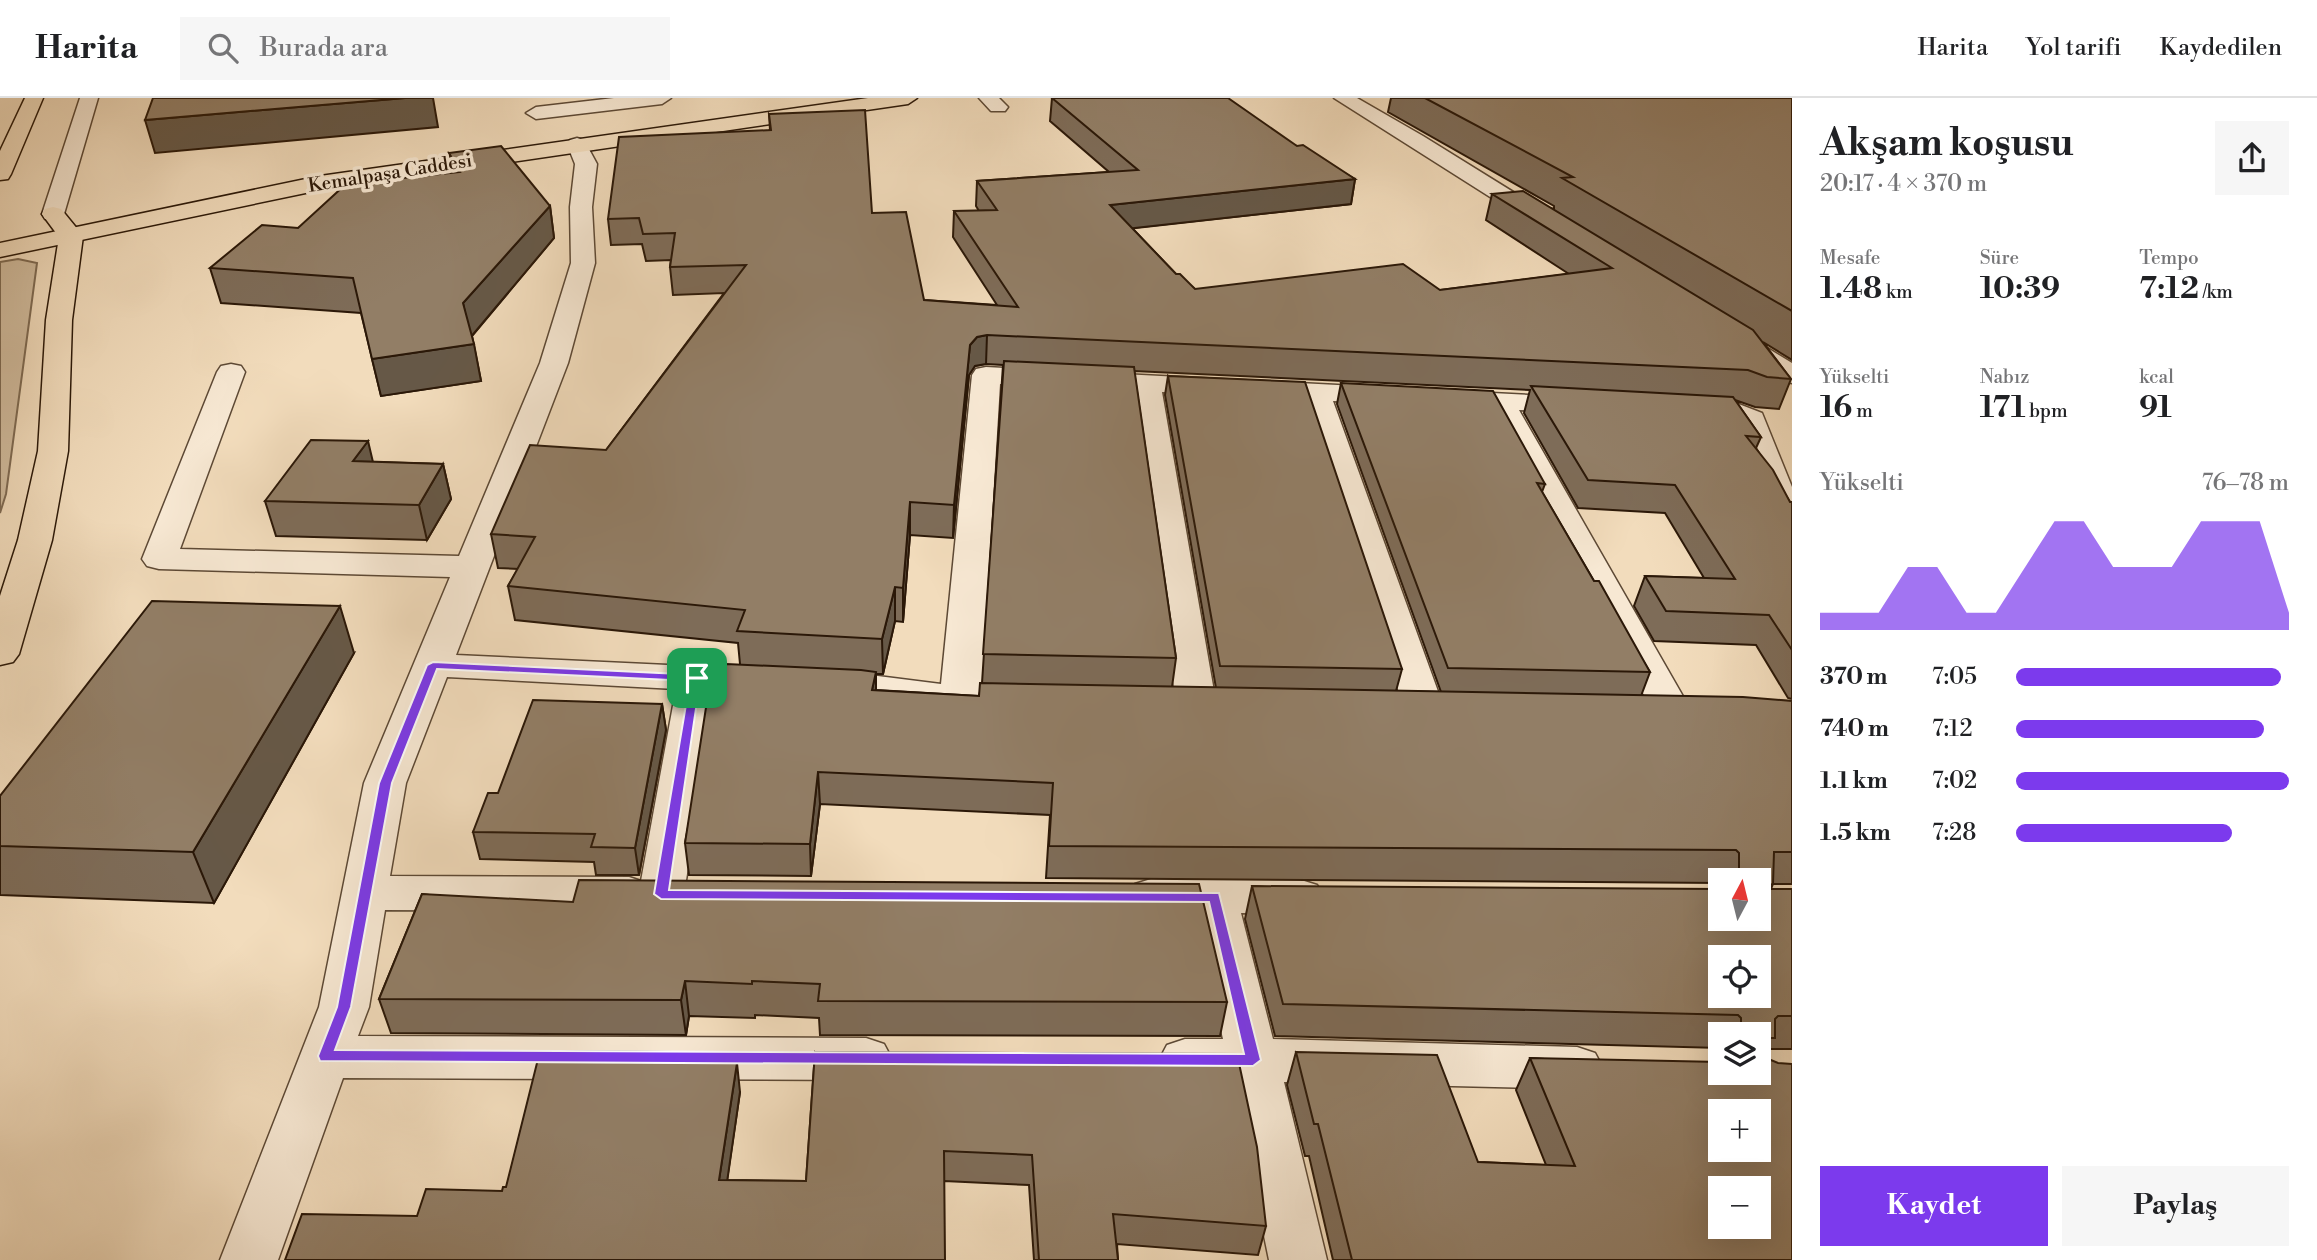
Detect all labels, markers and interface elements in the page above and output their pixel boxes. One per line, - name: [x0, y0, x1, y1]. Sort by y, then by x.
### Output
- search box: [180, 17, 670, 80]
- text: Harita: [35, 28, 138, 69]
- icon: search: [204, 29, 242, 67]
- text: Burada ara: [260, 32, 388, 64]
- text: Harita: [1917, 33, 1988, 63]
- text: Yol tarifi: [2026, 33, 2121, 63]
- text: Kaydedilen: [2159, 33, 2282, 63]
- text: Akşam koşusu: [1820, 120, 2074, 167]
- button: share: [2215, 121, 2289, 195]
- street label: Kemalpaşa Caddesi: [306, 148, 474, 198]
- text: 20:17 · 4 × 370 m: [1820, 170, 1987, 198]
- text: Mesafe: [1820, 246, 1880, 270]
- text: Süre: [1980, 246, 2019, 270]
- text: Tempo: [2139, 246, 2199, 270]
- text: 1.48: [1820, 270, 1882, 308]
- text: 10:39: [1980, 270, 2060, 308]
- text: 7:12: [2139, 270, 2199, 308]
- text: km: [1882, 280, 1913, 304]
- text: /km: [2199, 280, 2233, 304]
- text: Yükselti: [1820, 365, 1889, 389]
- text: Nabız: [1980, 365, 2029, 389]
- text: kcal: [2139, 365, 2174, 389]
- text: 16: [1820, 389, 1852, 427]
- text: 171: [1980, 389, 2025, 427]
- text: 91: [2139, 389, 2172, 427]
- text: m: [1852, 399, 1873, 423]
- text: bpm: [2025, 399, 2068, 423]
- text: Yükselti: [1820, 469, 1904, 497]
- text: 76–78 m: [2202, 469, 2289, 497]
- pin: [667, 648, 727, 708]
- icon: arrive: [678, 659, 716, 697]
- text: 370 m: [1820, 663, 1887, 691]
- text: 7:05: [1932, 663, 1977, 691]
- text: 740 m: [1820, 715, 1889, 743]
- text: 7:12: [1932, 715, 1973, 743]
- text: 1.1 km: [1820, 767, 1888, 795]
- text: 7:02: [1932, 767, 1977, 795]
- text: 1.5 km: [1820, 819, 1891, 847]
- text: 7:28: [1932, 819, 1976, 847]
- north arrow: [1708, 868, 1771, 931]
- map controls: [1708, 868, 1771, 1239]
- button: locate: [1708, 945, 1771, 1008]
- button: layers: [1708, 1022, 1771, 1085]
- button: +: [1708, 1099, 1771, 1162]
- button: Kaydet: [1820, 1166, 2048, 1246]
- button: Paylaş: [2062, 1166, 2289, 1246]
- button: −: [1708, 1176, 1771, 1239]

